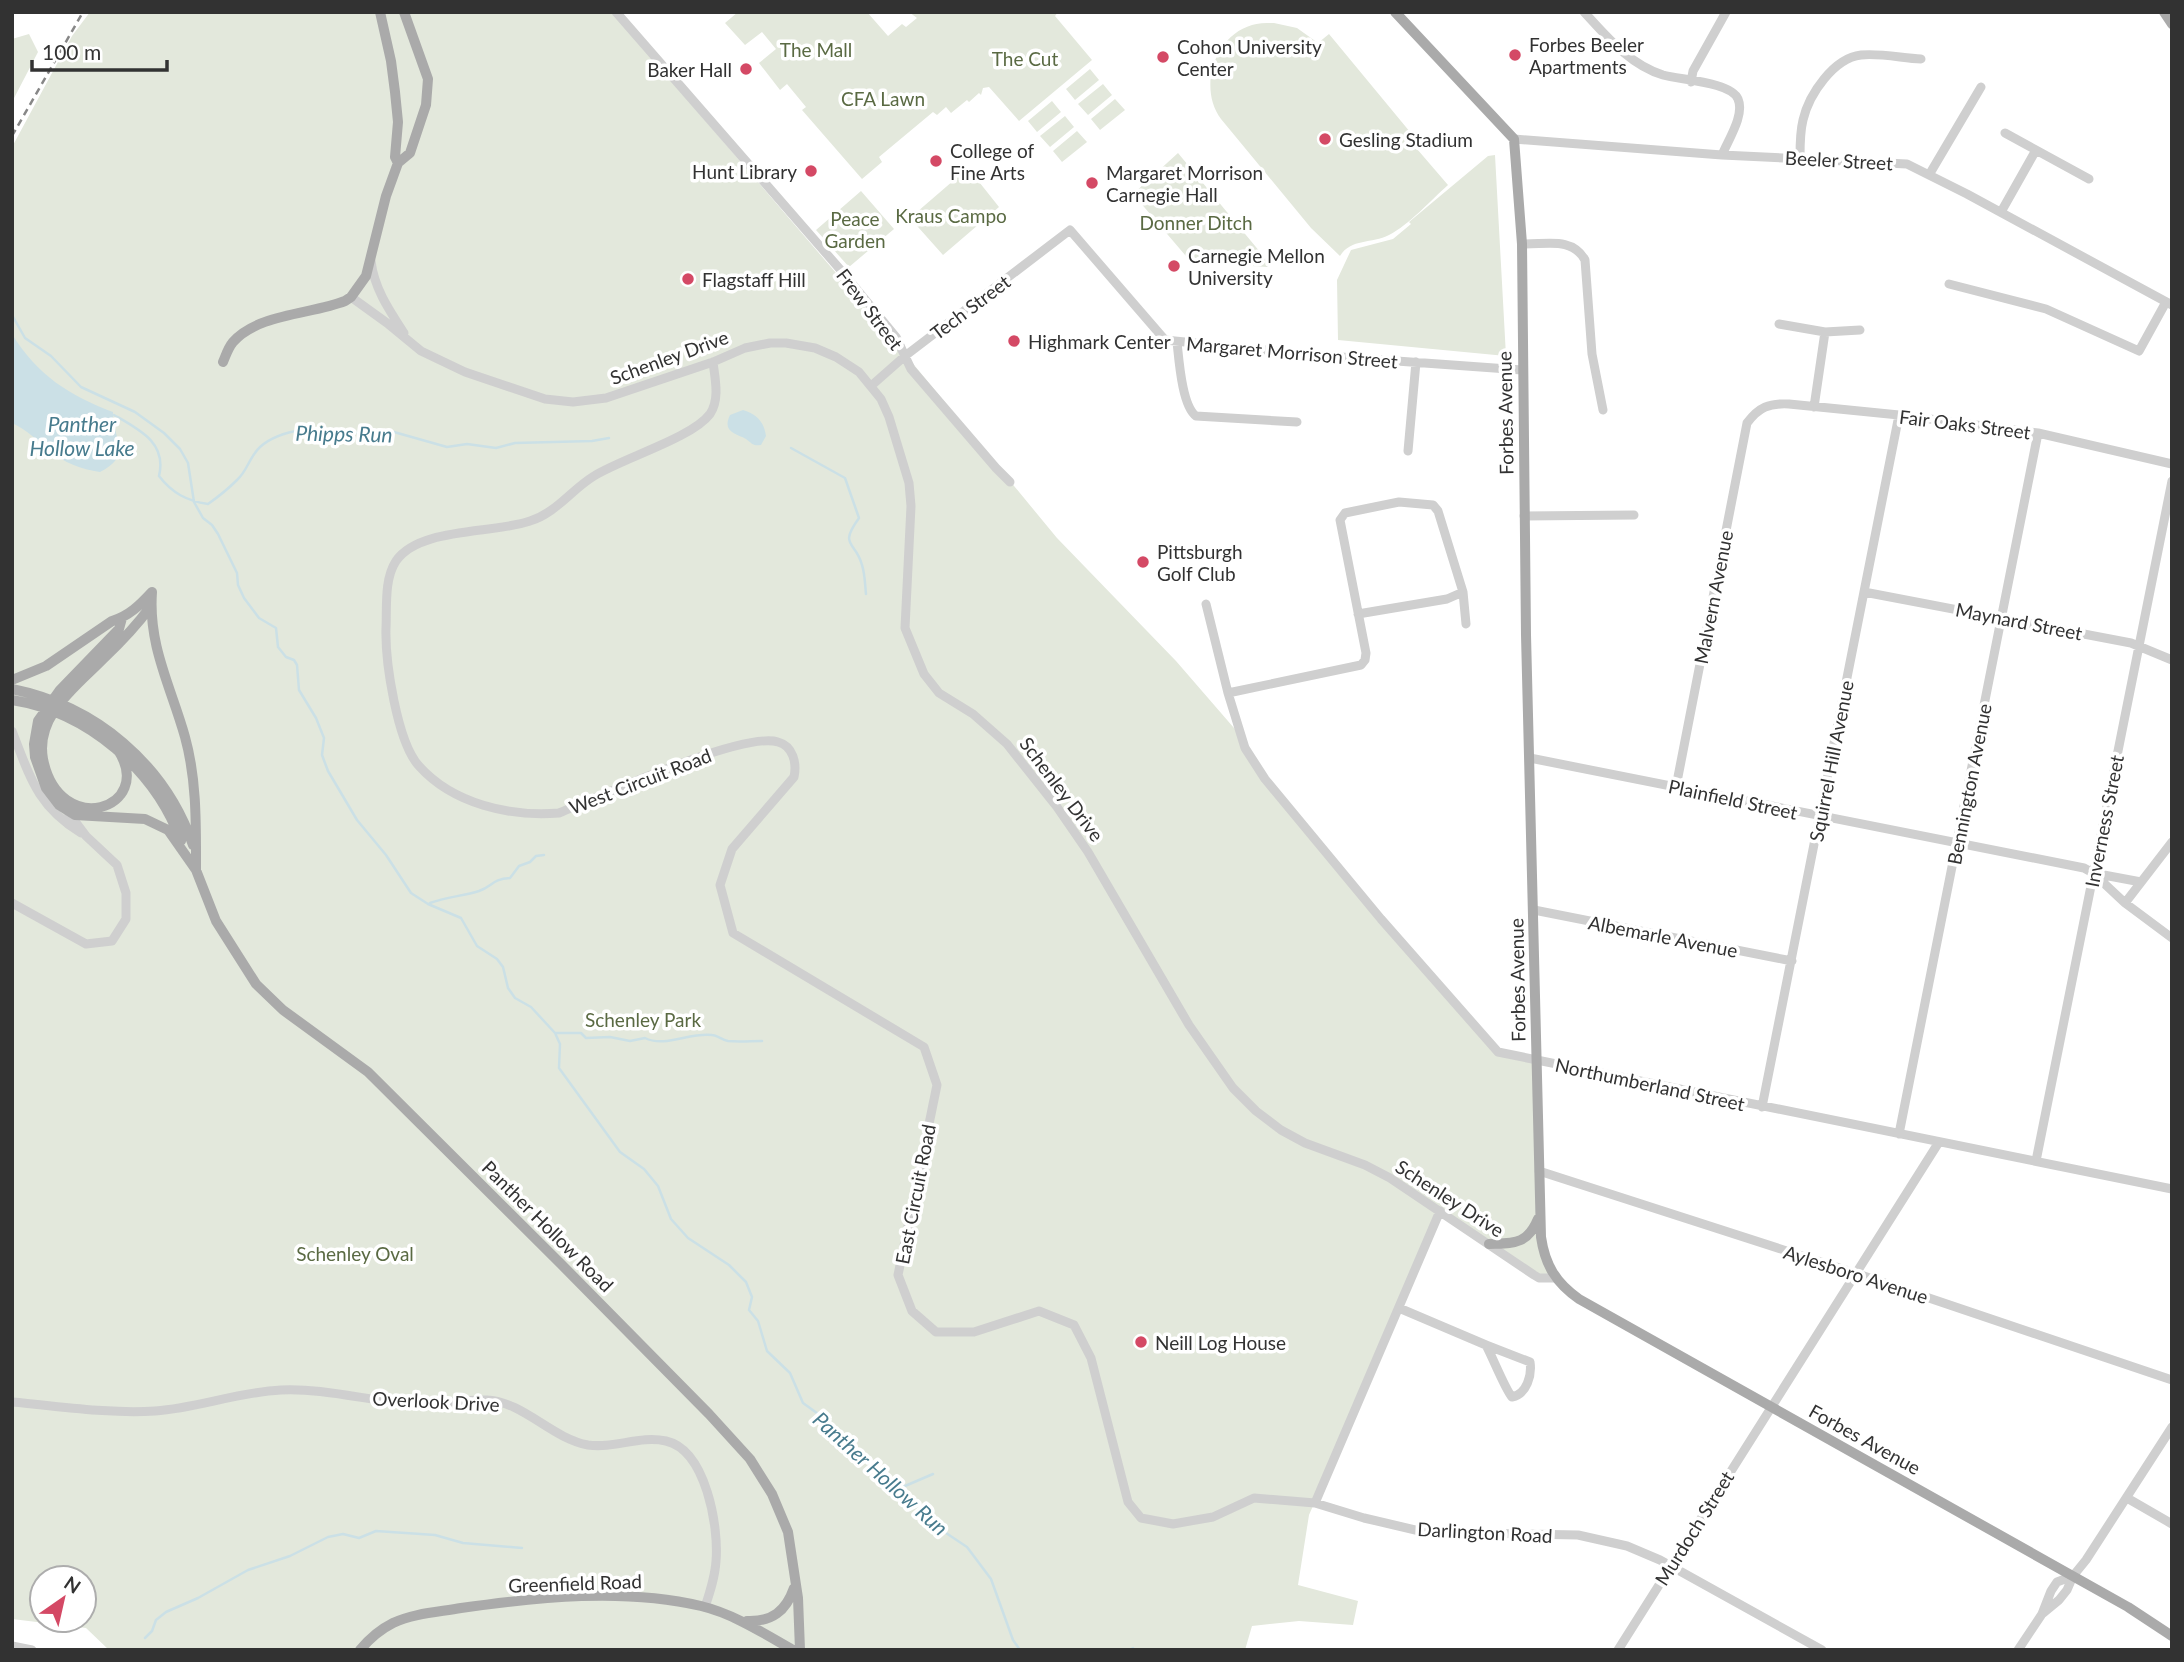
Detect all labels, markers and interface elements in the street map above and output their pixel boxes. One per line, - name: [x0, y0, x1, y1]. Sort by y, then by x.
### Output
- scale bar: [32, 28, 166, 72]
- place label: Forbes Beeler Apartments: [1529, 33, 1644, 78]
- place label: Cohon University Center: [1177, 35, 1322, 80]
- park label: The Mall: [780, 38, 852, 61]
- text: 100 m: [42, 39, 101, 64]
- park label: The Cut: [992, 47, 1058, 70]
- marker: Forbes Beeler Apartments: [1507, 47, 1523, 63]
- marker: Cohon University Center: [1155, 49, 1171, 65]
- place label: Baker Hall: [647, 58, 732, 81]
- marker: Baker Hall: [738, 61, 754, 77]
- park label: CFA Lawn: [841, 87, 925, 110]
- place label: Gesling Stadium: [1339, 128, 1473, 151]
- marker: Gesling Stadium: [1317, 131, 1333, 147]
- place label: College of Fine Arts: [950, 139, 1034, 184]
- street label: Beeler Street: [1784, 146, 1894, 174]
- marker: College of Fine Arts: [928, 153, 944, 169]
- place label: Hunt Library: [692, 160, 797, 183]
- place label: Margaret Morrison Carnegie Hall: [1106, 161, 1263, 206]
- marker: Hunt Library: [803, 163, 819, 179]
- marker: Margaret Morrison Carnegie Hall: [1084, 175, 1100, 191]
- park label: Kraus Campo: [895, 204, 1007, 227]
- park label: Peace Garden: [824, 207, 886, 252]
- park label: Donner Ditch: [1140, 211, 1252, 234]
- place label: Carnegie Mellon University: [1188, 244, 1325, 289]
- marker: Carnegie Mellon University: [1166, 258, 1182, 274]
- street label: Frew Street: [832, 264, 908, 354]
- place label: Flagstaff Hill: [702, 268, 806, 291]
- street label: Tech Street: [926, 270, 1014, 344]
- marker: Flagstaff Hill: [680, 271, 696, 287]
- street label: Schenley Drive: [607, 325, 731, 389]
- place label: Highmark Center: [1028, 330, 1171, 353]
- street label: Margaret Morrison Street: [1185, 331, 1399, 373]
- marker: Highmark Center: [1006, 333, 1022, 349]
- street label: Forbes Avenue: [1492, 351, 1518, 475]
- street label: Fair Oaks Street: [1898, 405, 2032, 443]
- water label: Panther Hollow Lake: [29, 411, 135, 460]
- water label: Phipps Run: [295, 420, 393, 446]
- street label: Malvern Avenue: [1689, 528, 1737, 666]
- place label: Pittsburgh Golf Club: [1157, 540, 1243, 585]
- marker: Pittsburgh Golf Club: [1135, 554, 1151, 570]
- street label: Maynard Street: [1954, 597, 2084, 645]
- street label: Squirrel Hill Avenue: [1804, 678, 1858, 844]
- street label: Bennington Avenue: [1942, 701, 1996, 867]
- street label: Schenley Drive: [1015, 732, 1109, 846]
- street label: West Circuit Road: [566, 743, 714, 819]
- street label: Inverness Street: [2080, 753, 2128, 889]
- street label: Plainfield Street: [1666, 774, 1800, 824]
- street label: Albemarle Avenue: [1586, 910, 1740, 962]
- street label: Forbes Avenue: [1504, 918, 1530, 1042]
- park label: Schenley Park: [585, 1008, 701, 1031]
- street label: Northumberland Street: [1553, 1053, 1747, 1115]
- street label: East Circuit Road: [890, 1122, 940, 1266]
- street label: Schenley Drive: [1392, 1154, 1508, 1242]
- street label: Panther Hollow Road: [478, 1156, 618, 1296]
- street label: Aylesboro Avenue: [1781, 1240, 1931, 1308]
- park label: Schenley Oval: [296, 1242, 414, 1265]
- place label: Neill Log House: [1155, 1331, 1286, 1354]
- marker: Neill Log House: [1133, 1334, 1149, 1350]
- street label: Overlook Drive: [372, 1386, 500, 1416]
- street label: Forbes Avenue: [1805, 1399, 1925, 1479]
- water label: Panther Hollow Run: [809, 1406, 953, 1540]
- street label: Murdoch Street: [1650, 1466, 1738, 1589]
- street label: Darlington Road: [1417, 1517, 1553, 1547]
- north arrow: [28, 1564, 98, 1634]
- street label: Greenfield Road: [508, 1569, 642, 1597]
- text: N: [60, 1571, 85, 1598]

